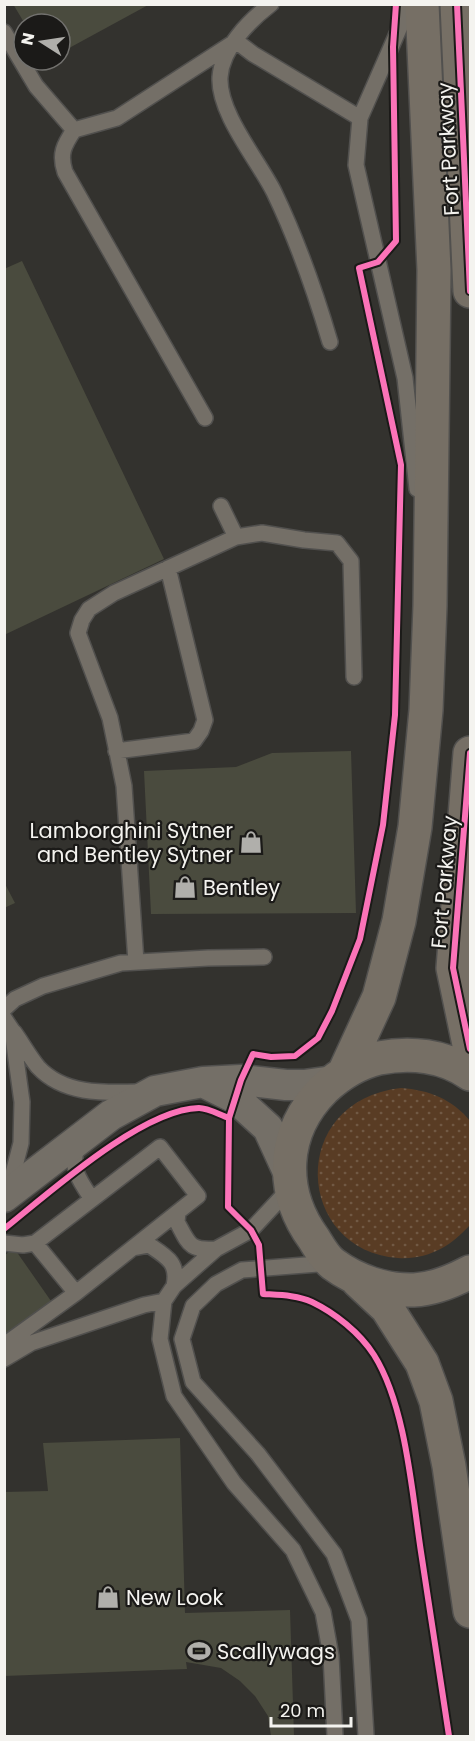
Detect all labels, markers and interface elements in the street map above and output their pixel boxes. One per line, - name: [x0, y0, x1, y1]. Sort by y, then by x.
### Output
- north arrow: [12, 12, 72, 72]
- text: N: [15, 31, 40, 47]
- street label: Fort Parkway: [430, 81, 466, 216]
- street label: Fort Parkway: [424, 814, 464, 950]
- place label: Lamborghini Sytner and Bentley Sytner: [30, 816, 233, 869]
- shop icon: Lamborghini Sytner and Bentley Sytner: [238, 829, 264, 855]
- place label: Bentley: [203, 873, 280, 902]
- shop icon: Bentley: [172, 874, 198, 900]
- place label: New Look: [126, 1583, 224, 1612]
- shop icon: New Look: [95, 1584, 121, 1610]
- place label: Scallywags: [217, 1637, 335, 1666]
- sports icon: Scallywags: [186, 1638, 212, 1664]
- scale bar: [271, 1690, 350, 1728]
- text: 20 m: [280, 1698, 325, 1723]

